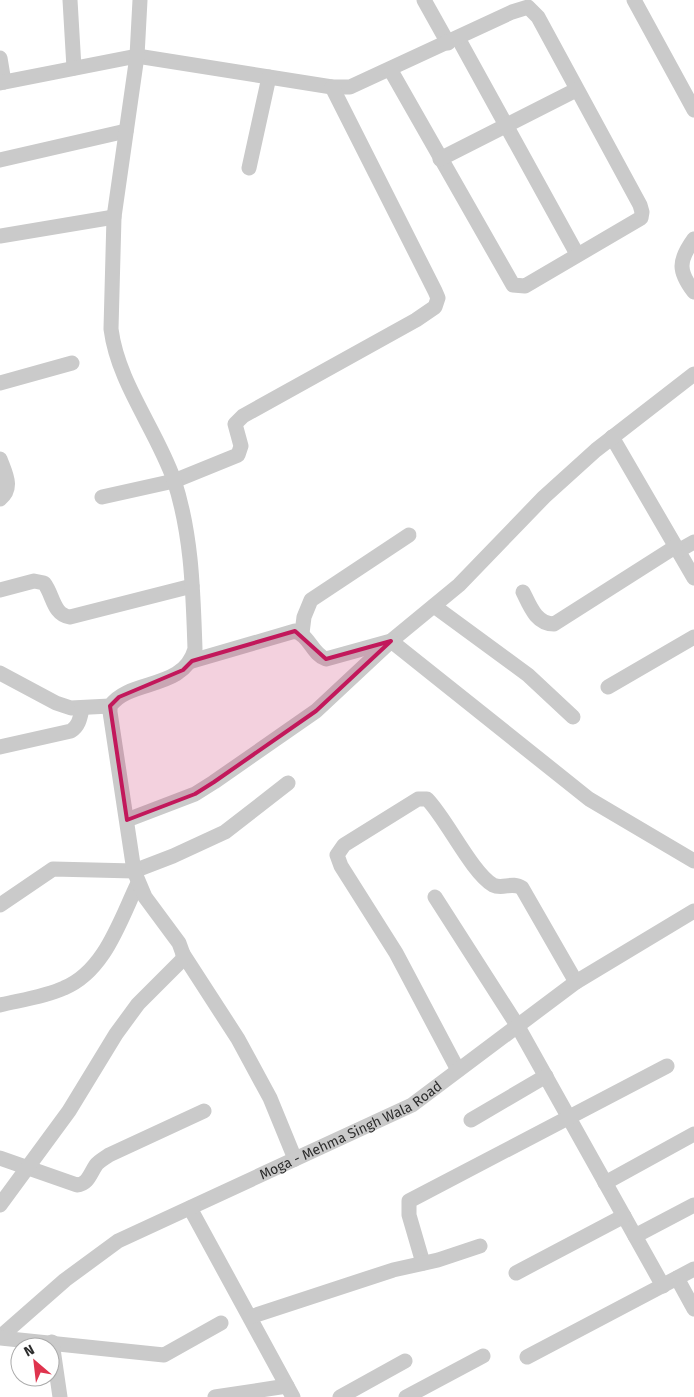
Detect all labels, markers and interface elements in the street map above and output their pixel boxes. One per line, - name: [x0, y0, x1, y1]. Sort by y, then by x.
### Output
- street label: Moga - Mehma Singh Wala Road: [257, 1078, 445, 1183]
- north arrow: [10, 1337, 60, 1387]
- text: N: [21, 1341, 37, 1361]

